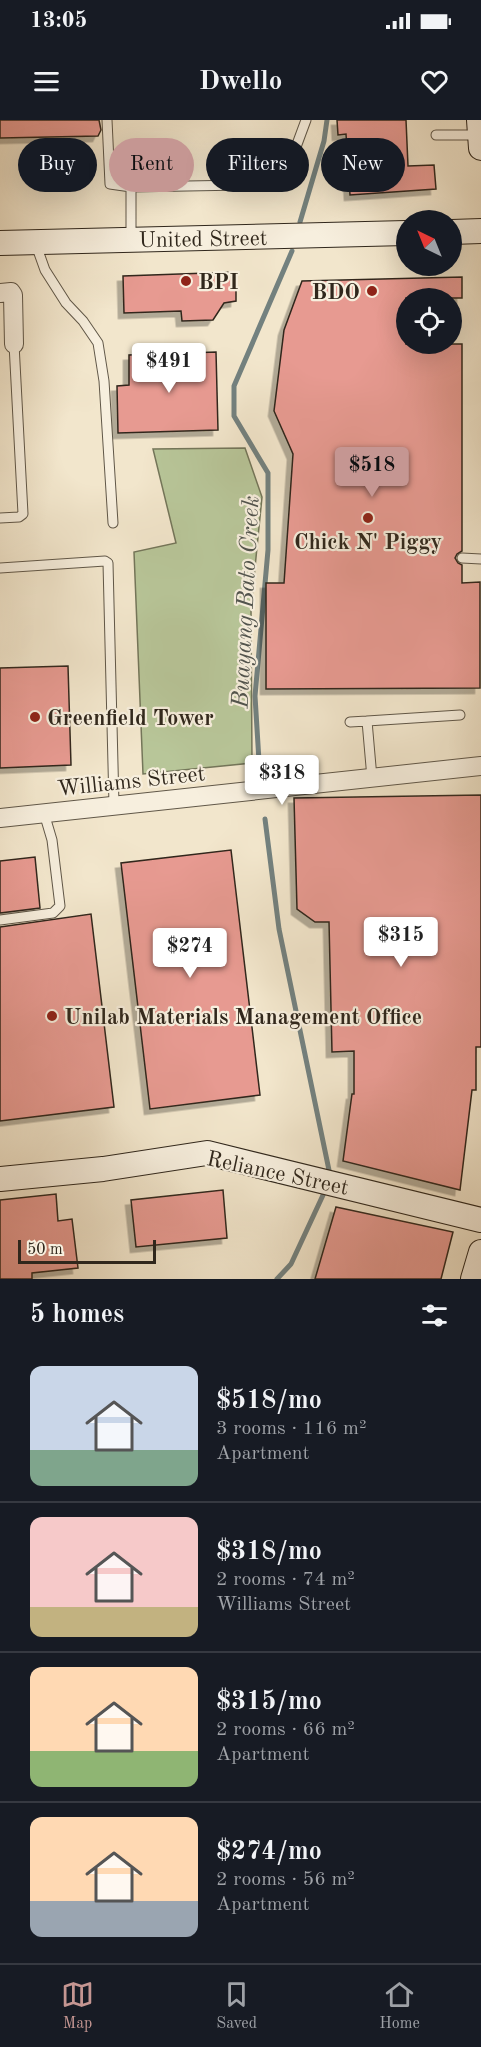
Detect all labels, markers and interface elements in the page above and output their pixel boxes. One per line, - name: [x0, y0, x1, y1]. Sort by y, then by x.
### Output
- text: 13:05: [30, 10, 87, 32]
- icon: menu: [30, 65, 63, 98]
- icon: heart: [418, 65, 451, 98]
- text: Dwello: [199, 68, 282, 95]
- chip: Buy: [18, 138, 97, 192]
- chip: Rent: [109, 138, 194, 192]
- chip: Filters: [206, 138, 309, 192]
- chip: New: [321, 138, 405, 192]
- north arrow: [396, 210, 462, 276]
- map controls: [396, 210, 462, 354]
- street label: United Street: [138, 228, 268, 252]
- place label: BPI: [198, 272, 239, 294]
- marker: BPI: [179, 274, 193, 288]
- place label: BDO: [311, 282, 360, 304]
- marker: BDO: [365, 284, 379, 298]
- button: locate: [396, 288, 462, 354]
- pin: $491: [133, 343, 205, 394]
- text: $491: [146, 352, 192, 372]
- pin: $518: [336, 447, 408, 498]
- text: $518: [349, 456, 395, 476]
- water label: Buayang Bato Creek: [229, 495, 265, 710]
- marker: Chick N' Piggy: [361, 511, 375, 525]
- place label: Chick N' Piggy: [294, 532, 442, 554]
- place label: Greenfield Tower: [47, 708, 214, 730]
- marker: Greenfield Tower: [28, 710, 42, 724]
- pin: $318: [246, 755, 318, 806]
- street label: Williams Street: [56, 763, 206, 801]
- text: $318: [259, 764, 305, 784]
- pin: $315: [365, 917, 437, 968]
- text: $315: [378, 926, 424, 946]
- pin: $274: [154, 928, 226, 979]
- text: $274: [167, 937, 213, 957]
- place label: Unilab Materials Management Office: [64, 1007, 422, 1029]
- marker: Unilab Materials Management Office: [45, 1009, 59, 1023]
- street label: Reliance Street: [205, 1148, 351, 1200]
- scale bar: [18, 1237, 156, 1264]
- text: 50 m: [27, 1242, 63, 1258]
- icon: filters: [418, 1299, 451, 1332]
- text: 5 homes: [30, 1302, 124, 1328]
- text: $518/mo: [216, 1388, 322, 1414]
- icon: home: [78, 1390, 150, 1462]
- text: 3 rooms · 116 m²: [216, 1419, 366, 1439]
- text: Apartment: [216, 1444, 310, 1464]
- text: $318/mo: [216, 1539, 322, 1565]
- icon: home: [78, 1541, 150, 1613]
- text: 2 rooms · 74 m²: [216, 1570, 355, 1590]
- text: Williams Street: [216, 1595, 351, 1615]
- text: $315/mo: [216, 1689, 322, 1715]
- icon: home: [78, 1691, 150, 1763]
- text: 2 rooms · 66 m²: [216, 1720, 355, 1740]
- text: Apartment: [216, 1745, 310, 1765]
- text: $274/mo: [216, 1839, 322, 1865]
- icon: home: [78, 1841, 150, 1913]
- text: 2 rooms · 56 m²: [216, 1870, 355, 1890]
- text: Apartment: [216, 1895, 310, 1915]
- tab: Map: [61, 1978, 94, 2034]
- tab: Saved: [216, 1978, 257, 2034]
- tab: Home: [379, 1978, 420, 2034]

